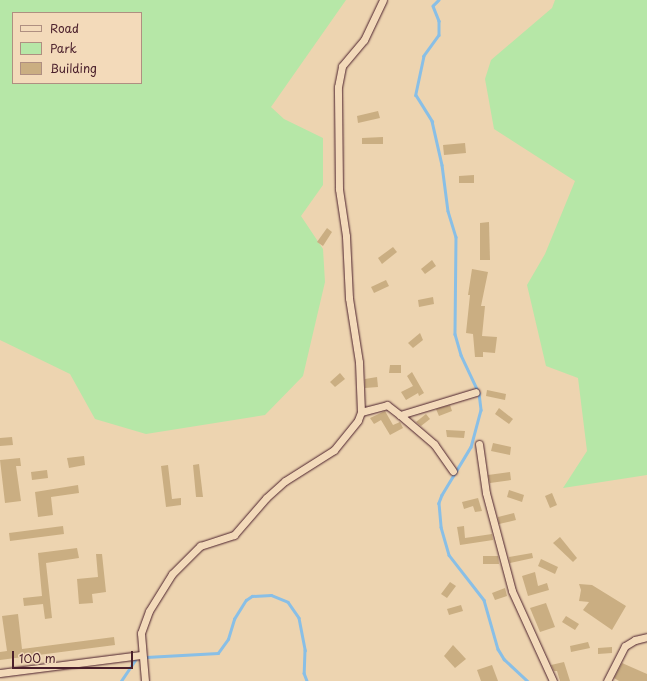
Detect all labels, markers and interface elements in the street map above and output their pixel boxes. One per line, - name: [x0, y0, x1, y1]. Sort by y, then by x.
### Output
- legend: [12, 12, 142, 84]
- text: Road: [50, 19, 79, 37]
- text: Park: [50, 39, 77, 57]
- text: Building: [50, 59, 97, 77]
- scale bar: [14, 643, 135, 669]
- text: 100 m: [19, 649, 56, 667]

